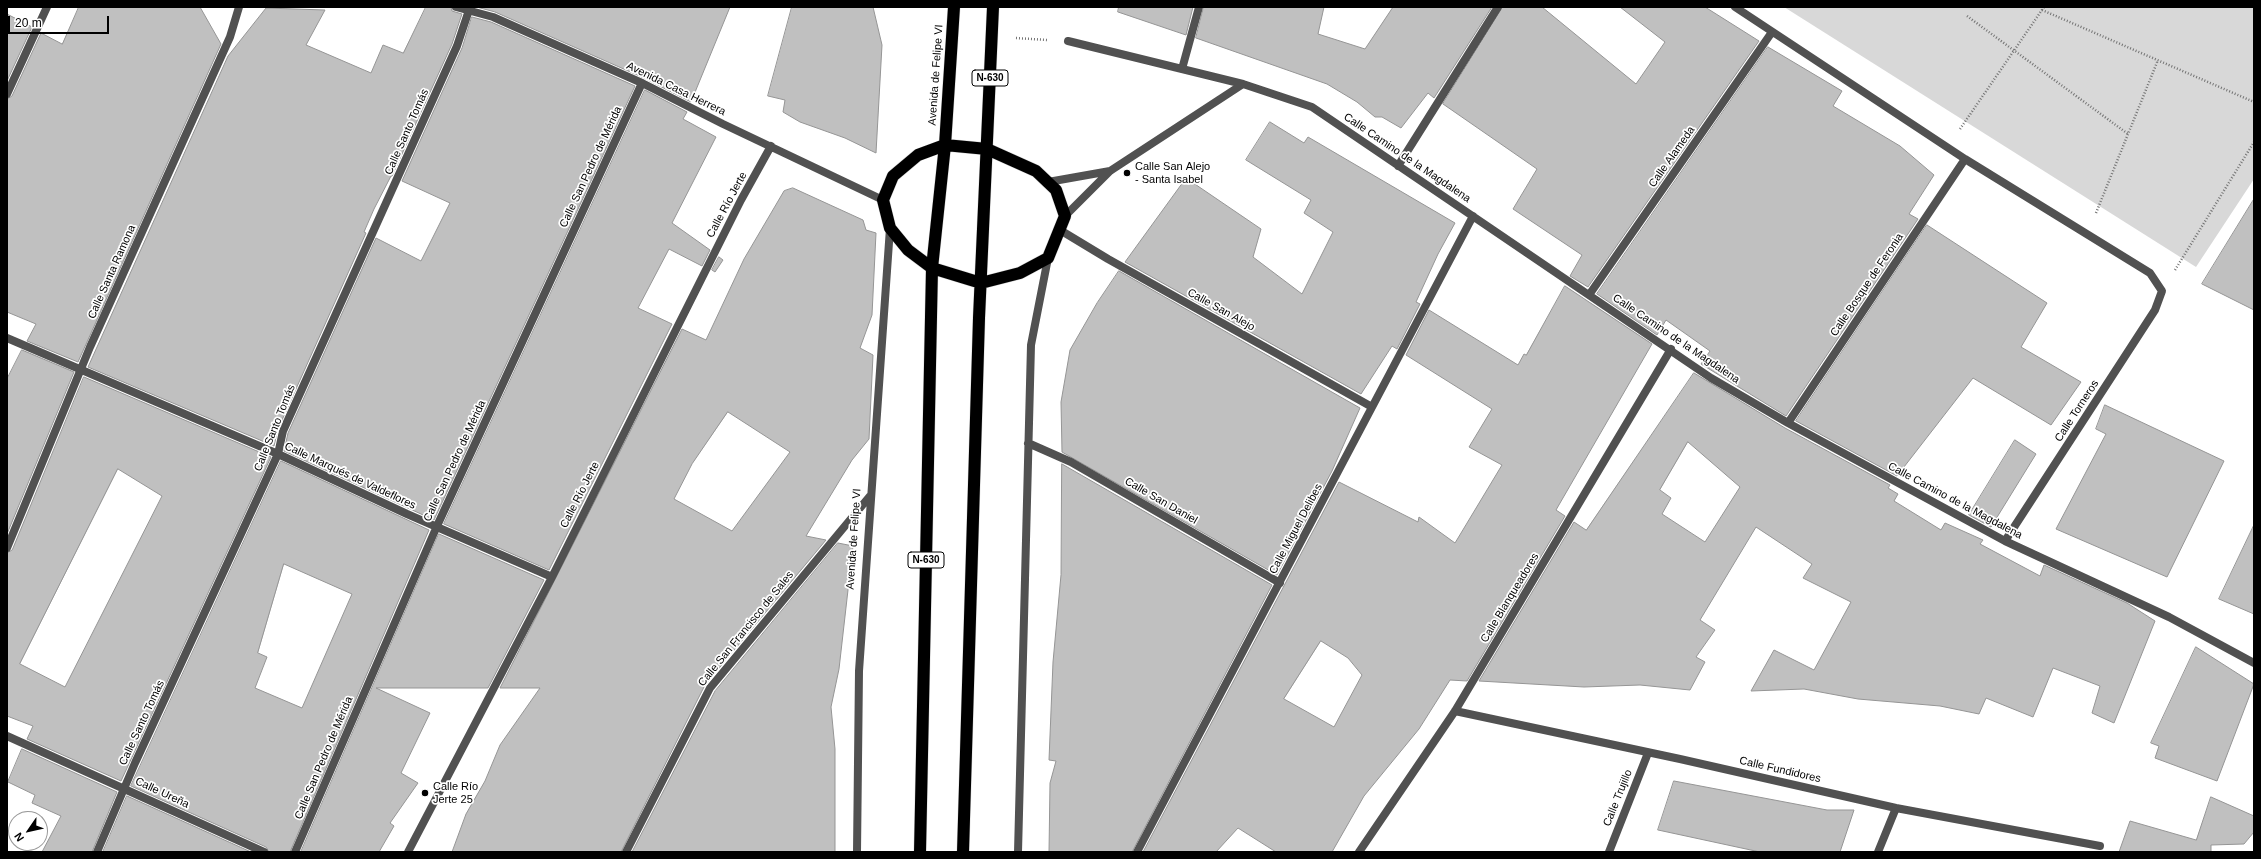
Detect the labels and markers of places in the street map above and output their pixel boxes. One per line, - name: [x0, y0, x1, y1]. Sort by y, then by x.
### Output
- place label: Calle San Alejo - Santa Isabel: [1135, 160, 1210, 186]
- marker: Calle San Alejo - Santa Isabel: [1122, 168, 1132, 178]
- place label: Calle Río Jerte 25: [433, 780, 478, 806]
- marker: Calle Río Jerte 25: [420, 788, 430, 798]

